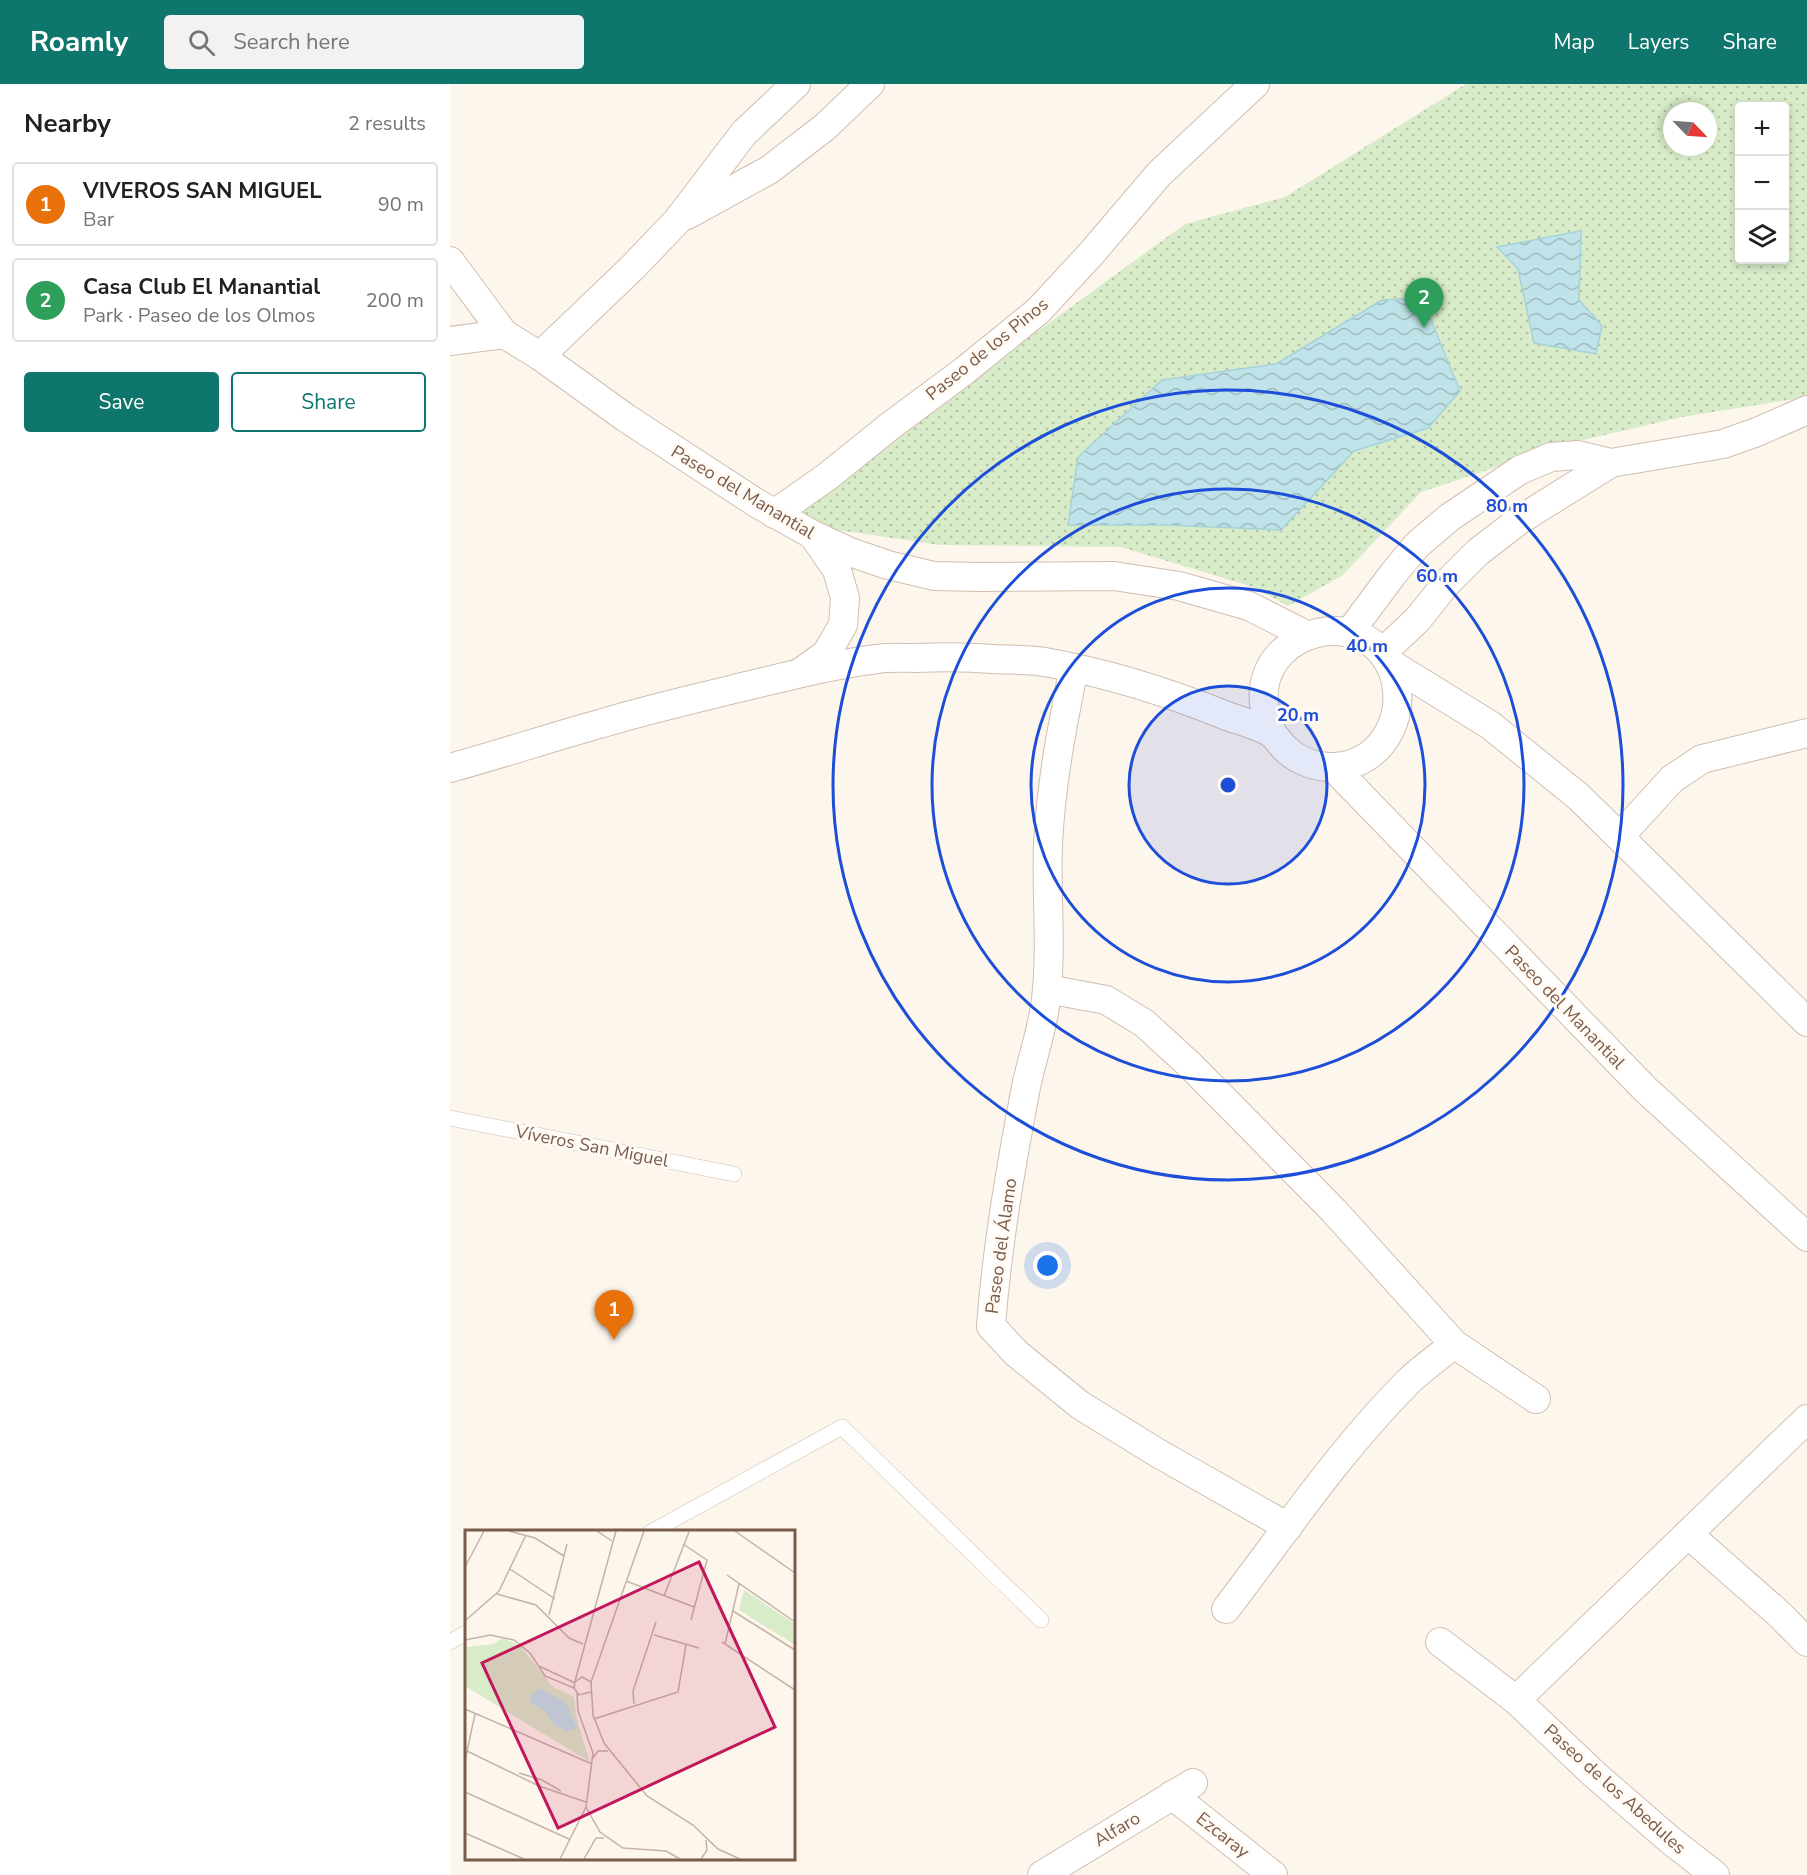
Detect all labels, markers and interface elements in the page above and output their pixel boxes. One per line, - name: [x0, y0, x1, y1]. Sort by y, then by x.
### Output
- search box: [164, 15, 584, 69]
- text: Roamly: [30, 23, 128, 61]
- icon: search: [185, 26, 218, 59]
- text: Search here: [233, 27, 350, 57]
- text: Map: [1553, 28, 1595, 56]
- text: Layers: [1628, 28, 1689, 56]
- text: Share: [1722, 28, 1777, 56]
- north arrow: [1663, 102, 1717, 156]
- map controls: [1735, 102, 1789, 264]
- button: +: [1735, 102, 1789, 156]
- text: Nearby: [24, 106, 111, 141]
- text: 2 results: [348, 110, 426, 137]
- button: −: [1735, 156, 1789, 210]
- text: VIVEROS SAN MIGUEL: [83, 176, 322, 206]
- text: 1: [40, 191, 52, 218]
- text: 90 m: [378, 191, 424, 218]
- text: Bar: [83, 206, 114, 233]
- button: layers: [1735, 210, 1789, 264]
- text: Casa Club El Manantial: [83, 272, 320, 302]
- pin: 2: [1404, 278, 1444, 328]
- text: 2: [40, 287, 52, 314]
- text: 200 m: [366, 287, 424, 314]
- street label: Paseo de los Pinos: [921, 292, 1053, 406]
- text: Park · Paseo de los Olmos: [83, 302, 315, 329]
- button: Save: [24, 372, 219, 432]
- button: Share: [231, 372, 426, 432]
- street label: Paseo del Manantial: [667, 440, 820, 545]
- text: 80 m: [1486, 494, 1528, 518]
- text: 60 m: [1416, 564, 1458, 588]
- text: 40 m: [1346, 634, 1388, 658]
- text: 20 m: [1277, 703, 1319, 727]
- centre of rings: [1218, 775, 1238, 795]
- street label: Paseo del Manantial: [1500, 940, 1631, 1075]
- street label: Víveros San Miguel: [512, 1119, 671, 1173]
- street label: Paseo del Álamo: [980, 1177, 1022, 1315]
- your location: [1033, 1251, 1062, 1280]
- pin: 1: [594, 1290, 634, 1340]
- inset map: [465, 1530, 795, 1860]
- street label: Paseo de los Abedules: [1539, 1719, 1691, 1859]
- street label: Alfaro: [1089, 1806, 1145, 1852]
- street label: Ezcaray: [1191, 1807, 1255, 1864]

